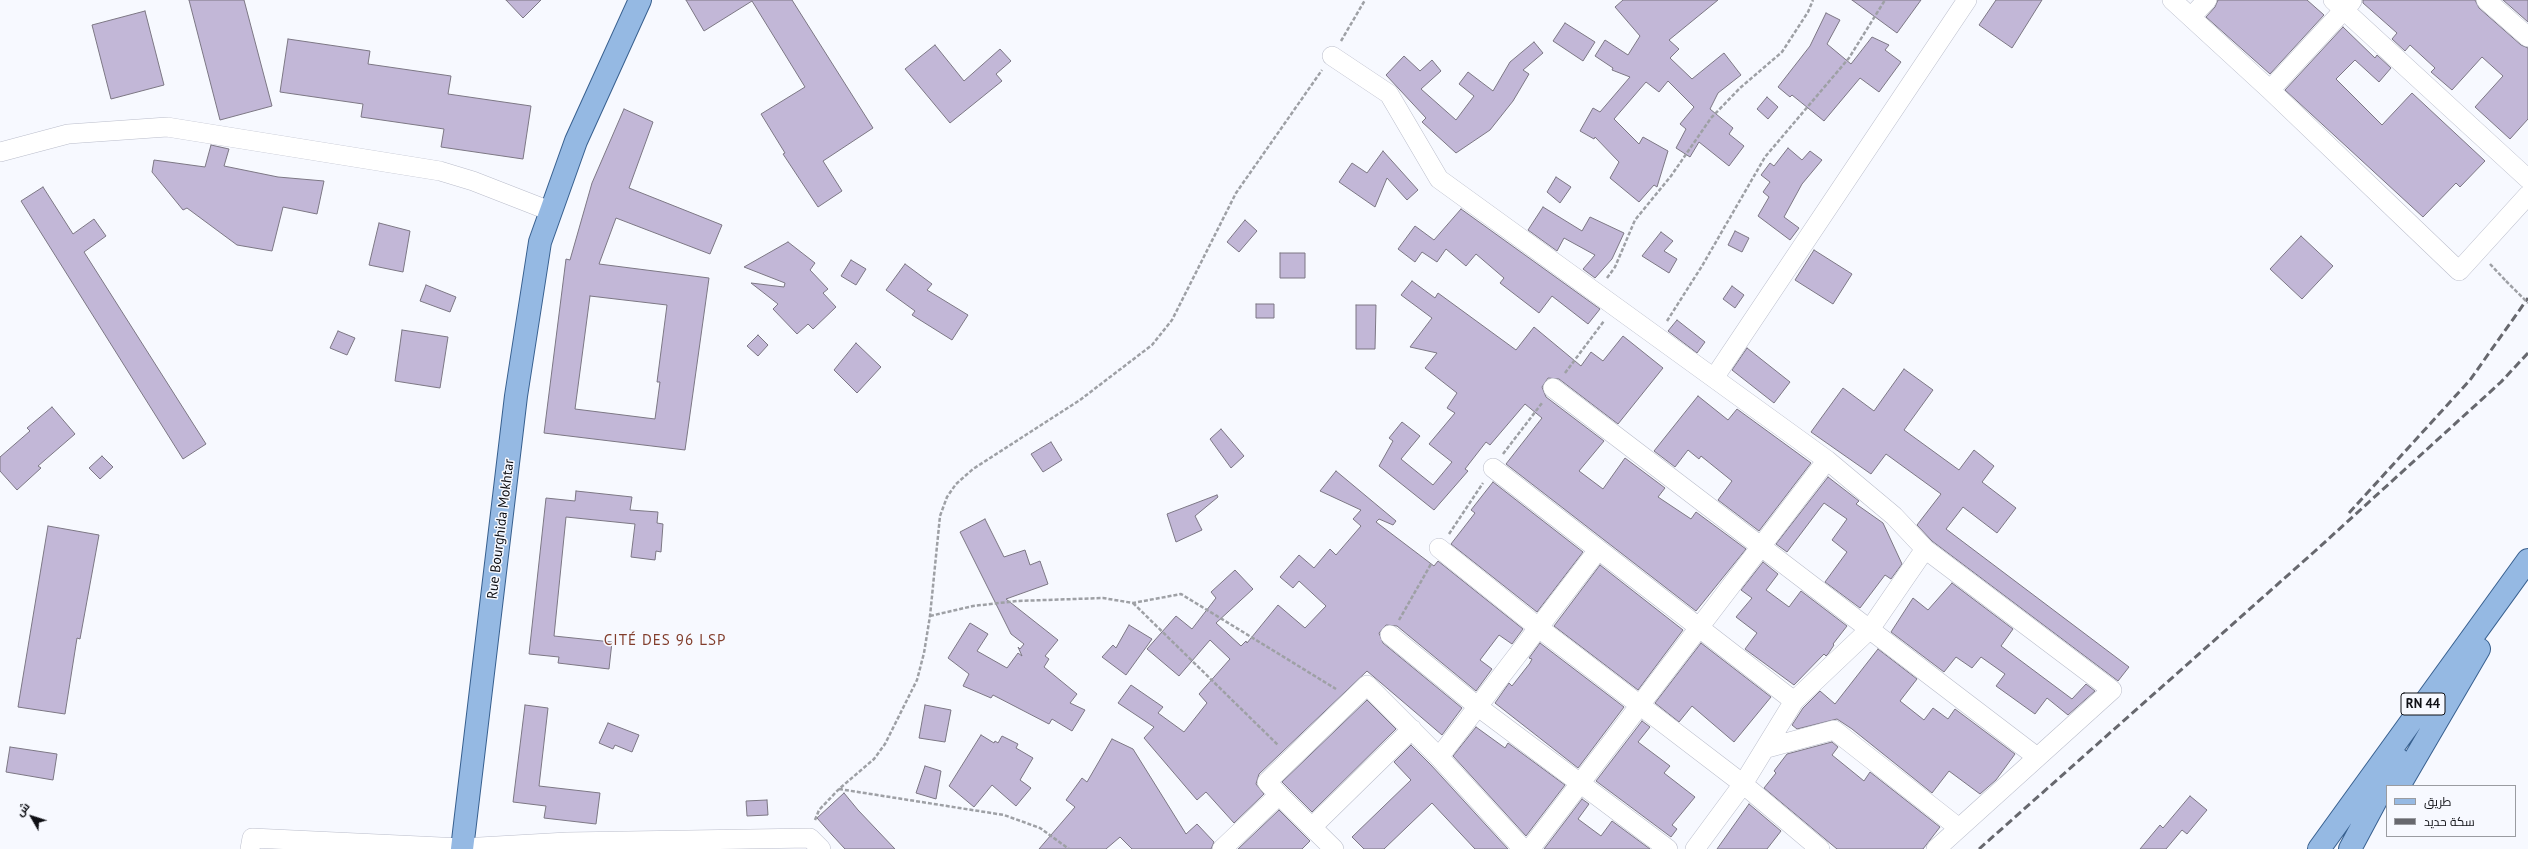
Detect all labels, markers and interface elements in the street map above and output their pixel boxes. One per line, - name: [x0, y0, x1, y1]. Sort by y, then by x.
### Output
- street label: Rue Bourghida Mokhtar: [484, 458, 518, 600]
- district label: CITÉ DES 96 LSP: [604, 632, 726, 650]
- road number: RN 44: [2401, 693, 2445, 715]
- legend: [2386, 785, 2516, 837]
- text: طريق: [2424, 794, 2451, 809]
- north arrow: [12, 797, 52, 837]
- text: ش: [13, 800, 33, 819]
- text: سكة حديد: [2424, 814, 2475, 829]

